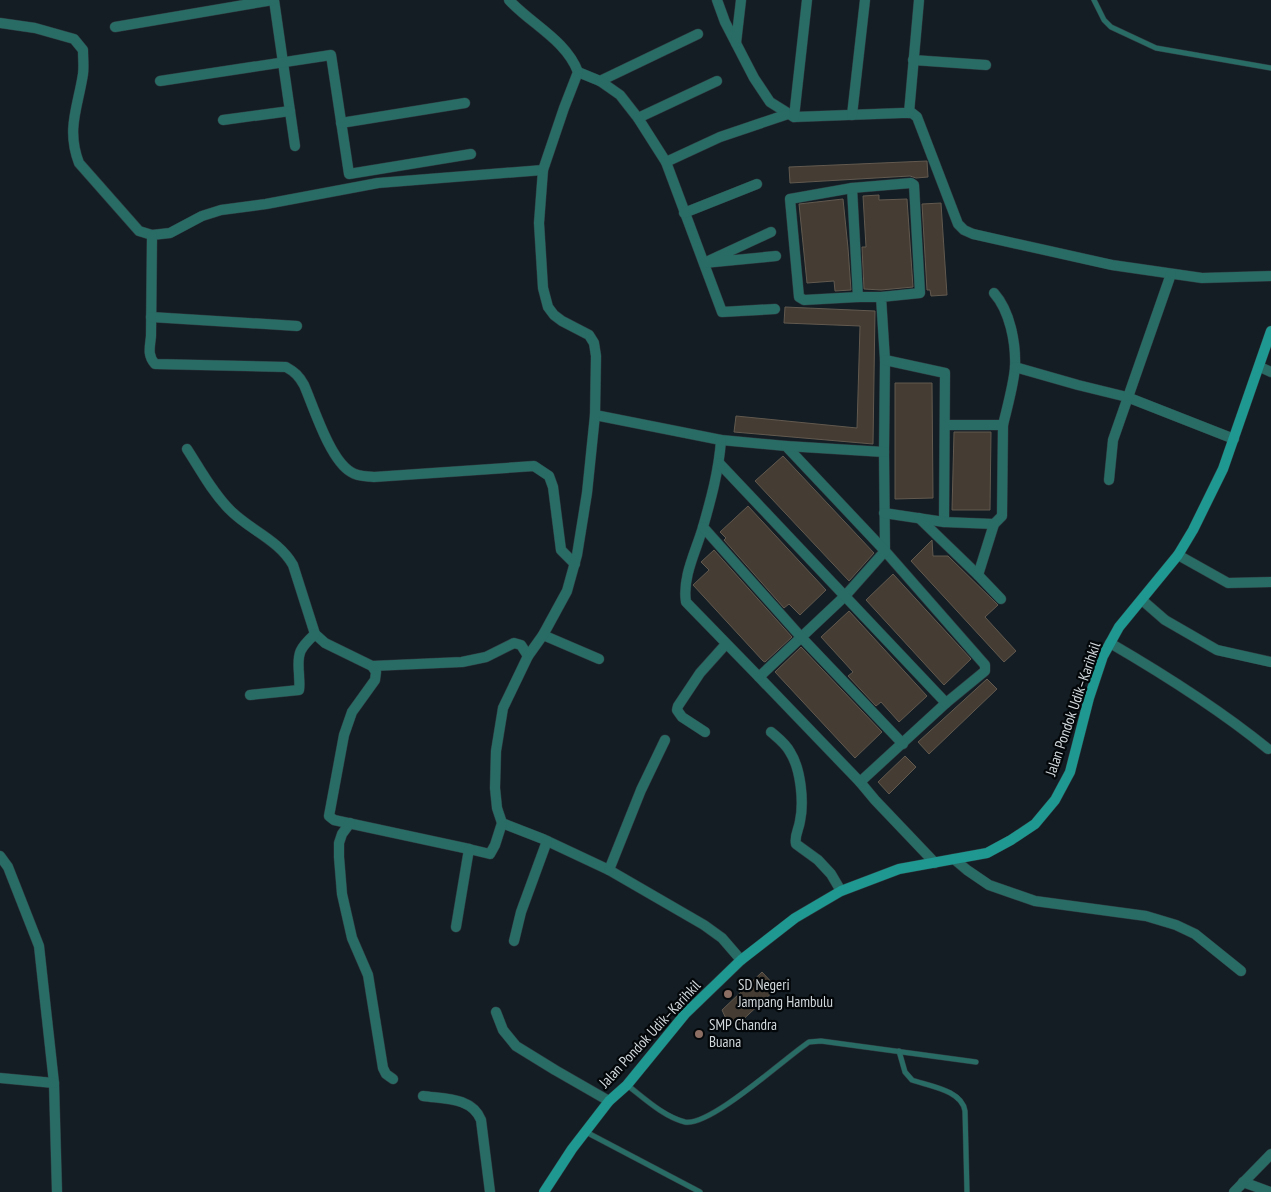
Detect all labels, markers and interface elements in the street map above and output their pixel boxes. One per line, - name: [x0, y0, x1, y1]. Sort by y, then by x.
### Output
- street label: Jalan Pondok Udik–Karihkil: [1040, 639, 1105, 779]
- place label: SD Negeri Jampang Hambulu: [737, 975, 833, 1011]
- street label: Jalan Pondok Udik–Karihkil: [594, 976, 705, 1092]
- marker: SD Negeri Jampang Hambulu: [722, 988, 734, 1000]
- place label: SMP Chandra Buana: [709, 1015, 777, 1051]
- marker: SMP Chandra Buana: [693, 1028, 705, 1040]

